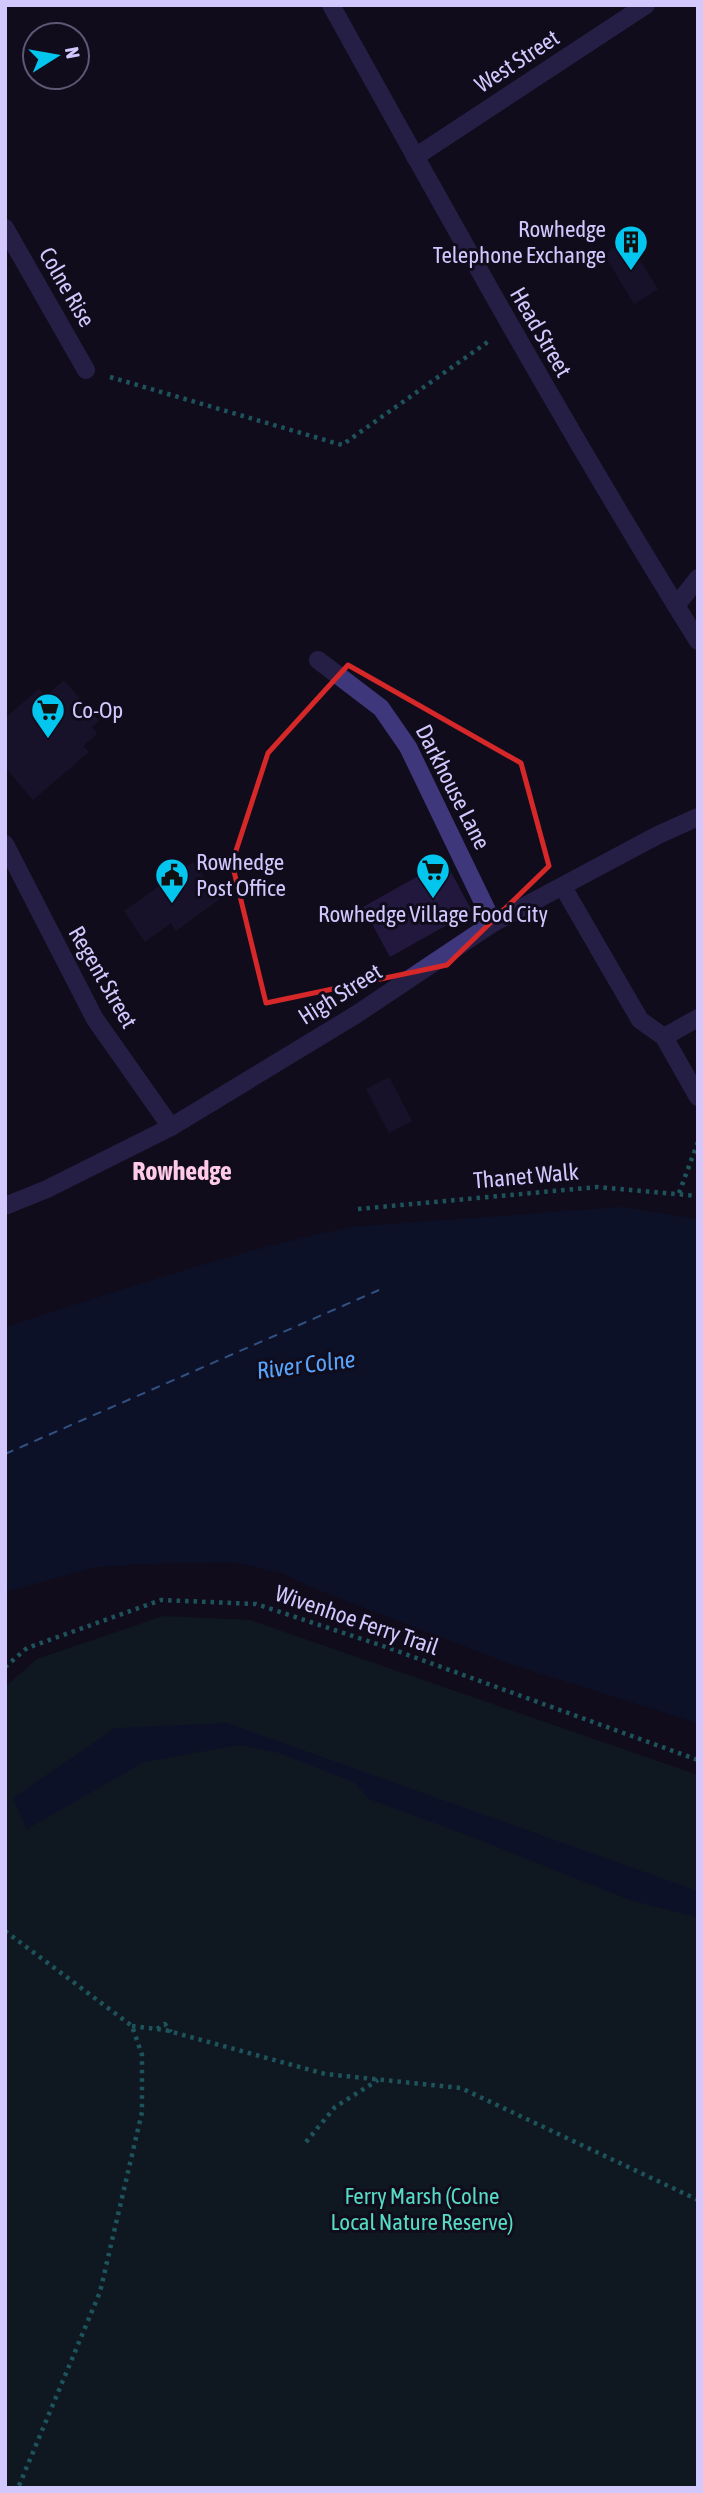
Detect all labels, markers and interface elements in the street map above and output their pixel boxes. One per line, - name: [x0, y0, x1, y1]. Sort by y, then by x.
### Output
- north arrow: [21, 21, 91, 91]
- street label: West Street: [470, 24, 564, 98]
- text: N: [61, 45, 85, 60]
- place label: Rowhedge Telephone Exchange: [433, 216, 606, 268]
- building icon: Rowhedge Telephone Exchange: [612, 223, 650, 272]
- street label: Colne Rise: [34, 243, 100, 331]
- street label: Head Street: [505, 283, 577, 381]
- supermarket icon: Co-Op: [29, 691, 67, 740]
- place label: Co-Op: [72, 697, 123, 723]
- street label: Darkhouse Lane: [410, 720, 496, 854]
- place label: Rowhedge Post Office: [196, 849, 286, 901]
- supermarket icon: Rowhedge Village Food City: [414, 851, 452, 900]
- public building icon: Rowhedge Post Office: [153, 856, 191, 905]
- place label: Rowhedge Village Food City: [318, 901, 548, 927]
- street label: Regent Street: [63, 921, 143, 1033]
- street label: High Street: [294, 958, 386, 1030]
- district label: Rowhedge: [132, 1156, 232, 1186]
- street label: Thanet Walk: [472, 1158, 580, 1194]
- water label: River Colne: [255, 1345, 357, 1384]
- street label: Wivenhoe Ferry Trail: [272, 1580, 442, 1660]
- park label: Ferry Marsh (Colne Local Nature Reserve): [330, 2183, 514, 2235]

